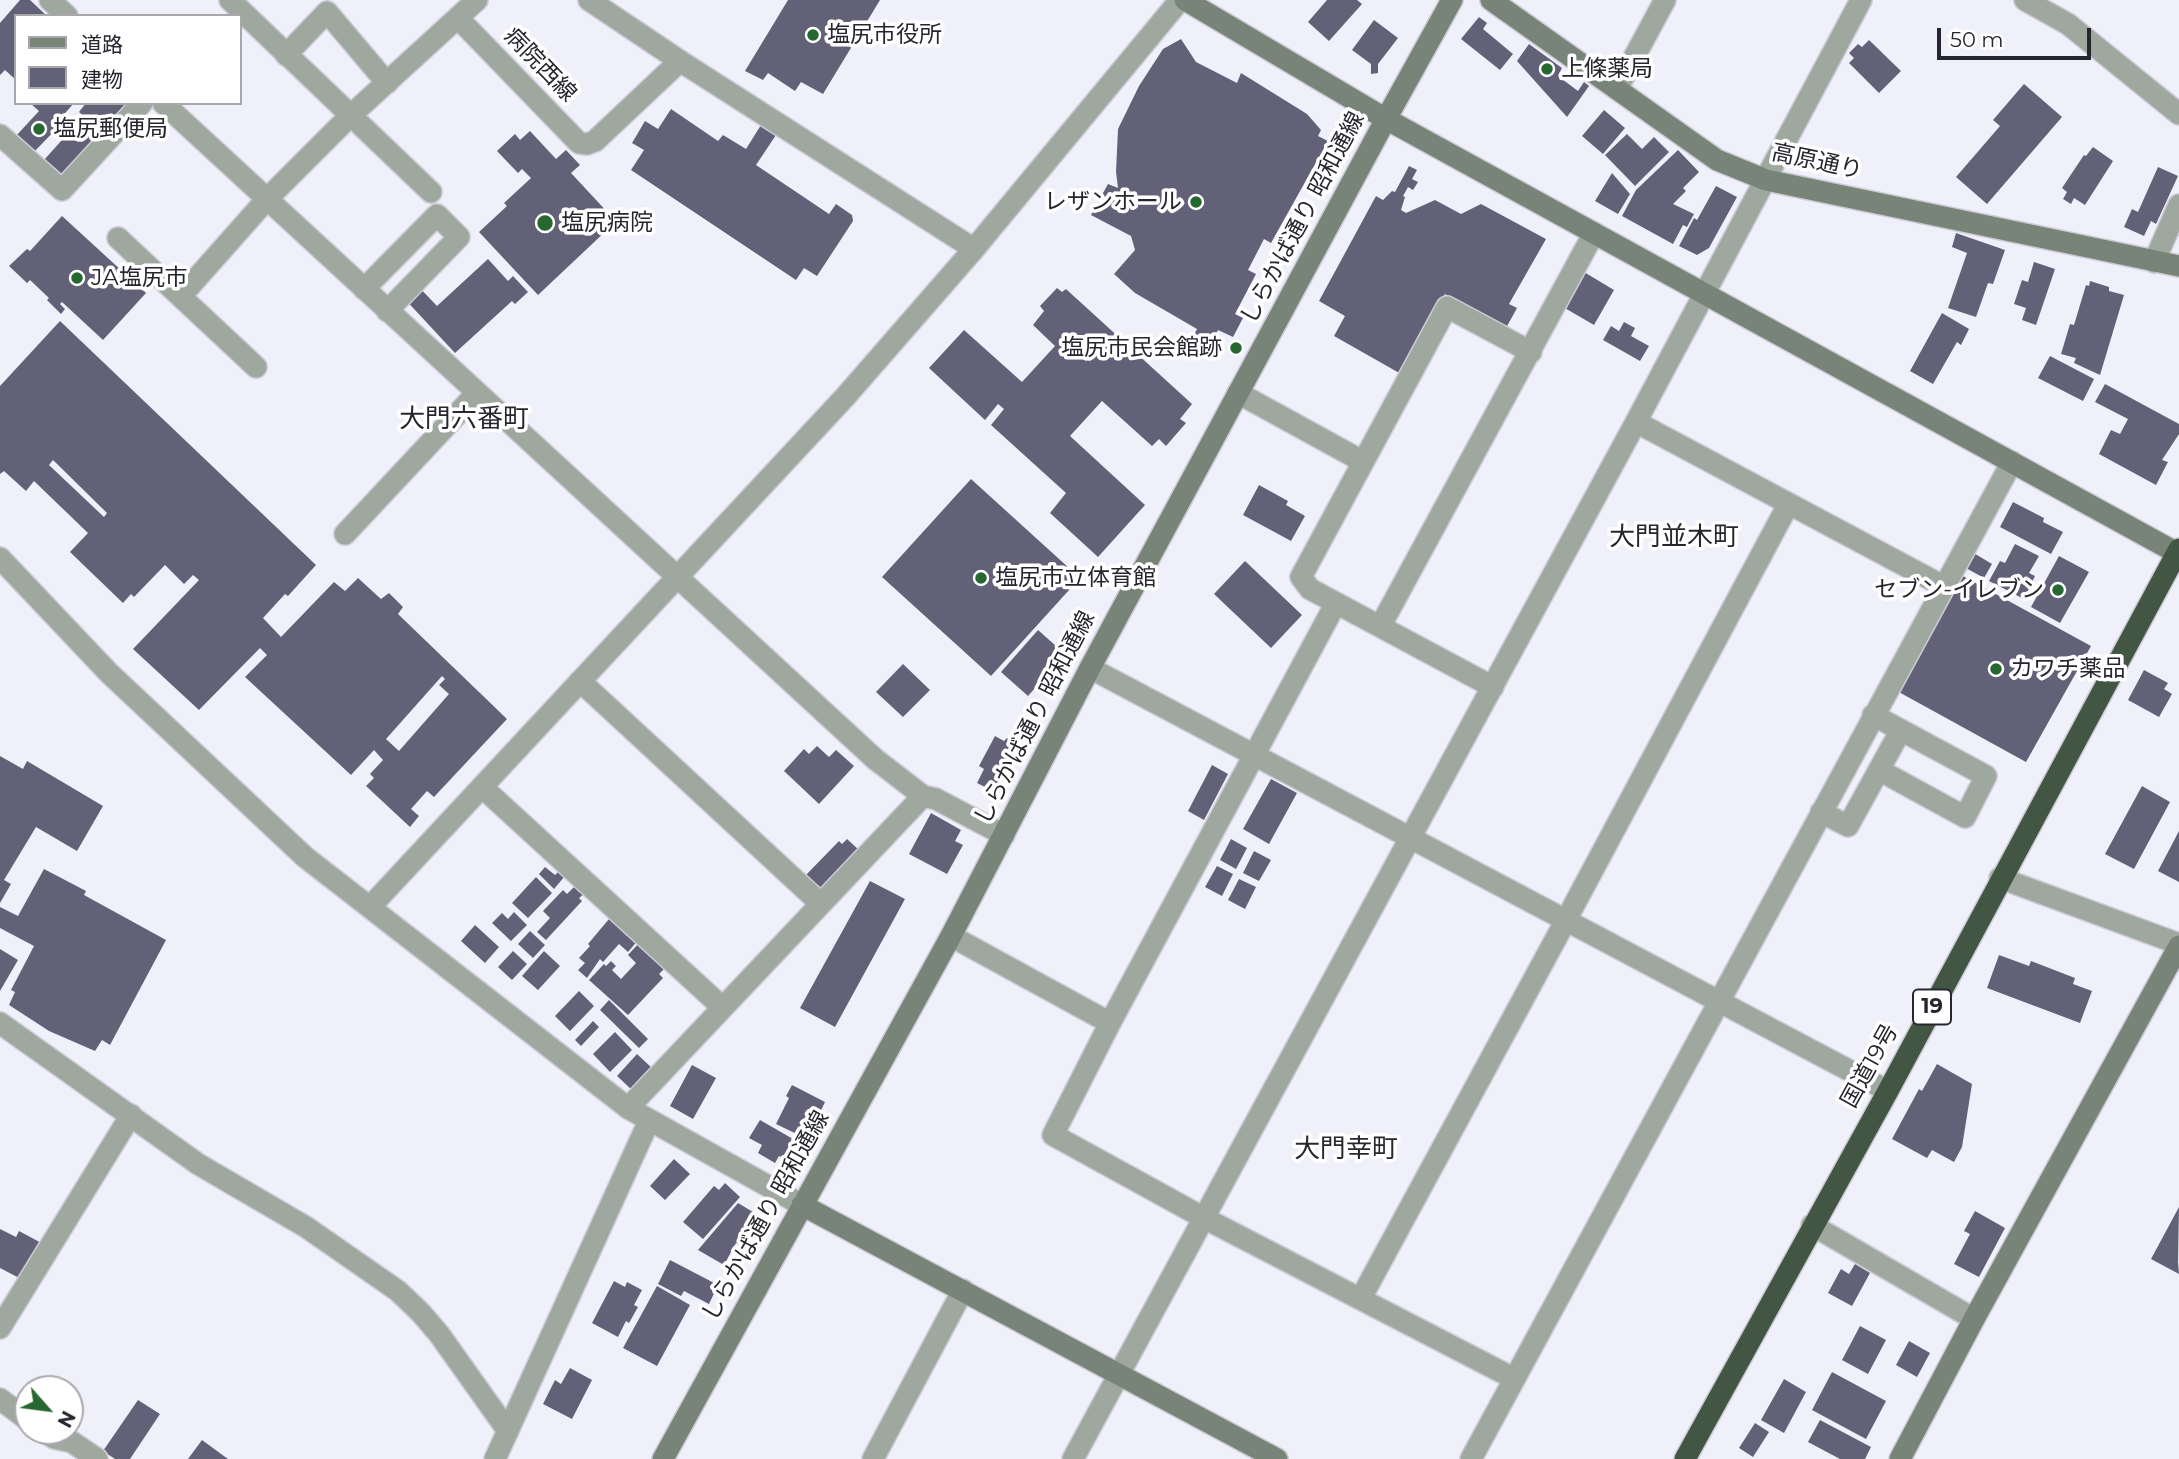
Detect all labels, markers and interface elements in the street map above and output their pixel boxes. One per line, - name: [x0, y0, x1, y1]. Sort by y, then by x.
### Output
- legend: [14, 14, 242, 105]
- scale bar: [1941, 14, 2095, 58]
- place label: 塩尻市役所: [827, 21, 942, 49]
- street label: 病院西線: [498, 22, 582, 108]
- marker: 塩尻市役所: [805, 27, 821, 43]
- text: 50 m: [1950, 27, 2004, 52]
- text: 道路: [81, 32, 123, 57]
- place label: 上條薬局: [1561, 55, 1653, 83]
- marker: 上條薬局: [1539, 61, 1555, 77]
- text: 建物: [81, 67, 123, 92]
- street label: しらかば通り 昭和通線: [1235, 107, 1371, 329]
- place label: 塩尻郵便局: [53, 115, 168, 143]
- marker: 塩尻郵便局: [31, 121, 47, 137]
- street label: 高原通り: [1769, 139, 1865, 185]
- place label: レザンホール: [1044, 188, 1182, 216]
- marker: レザンホール: [1188, 194, 1204, 210]
- place label: 塩尻病院: [561, 209, 653, 237]
- marker: 塩尻病院: [535, 213, 555, 233]
- place label: JA塩尻市: [91, 264, 188, 292]
- marker: JA塩尻市: [69, 270, 85, 286]
- place label: 塩尻市民会館跡: [1061, 334, 1222, 362]
- marker: 塩尻市民会館跡: [1228, 340, 1244, 356]
- district label: 大門六番町: [399, 403, 529, 435]
- district label: 大門並木町: [1609, 521, 1739, 553]
- place label: 塩尻市立体育館: [995, 564, 1156, 592]
- marker: 塩尻市立体育館: [973, 570, 989, 586]
- place label: セブン-イレブン: [1874, 576, 2044, 604]
- marker: セブン-イレブン: [2050, 582, 2066, 598]
- street label: しらかば通り 昭和通線: [969, 607, 1101, 829]
- place label: カワチ薬品: [2010, 655, 2125, 683]
- marker: カワチ薬品: [1988, 661, 2004, 677]
- road number: 19: [1913, 990, 1951, 1024]
- street label: 国道19号: [1836, 1019, 1904, 1113]
- street label: しらかば通り 昭和通線: [697, 1106, 835, 1326]
- district label: 大門幸町: [1294, 1133, 1398, 1165]
- north arrow: [14, 1375, 84, 1445]
- text: N: [52, 1407, 80, 1431]

